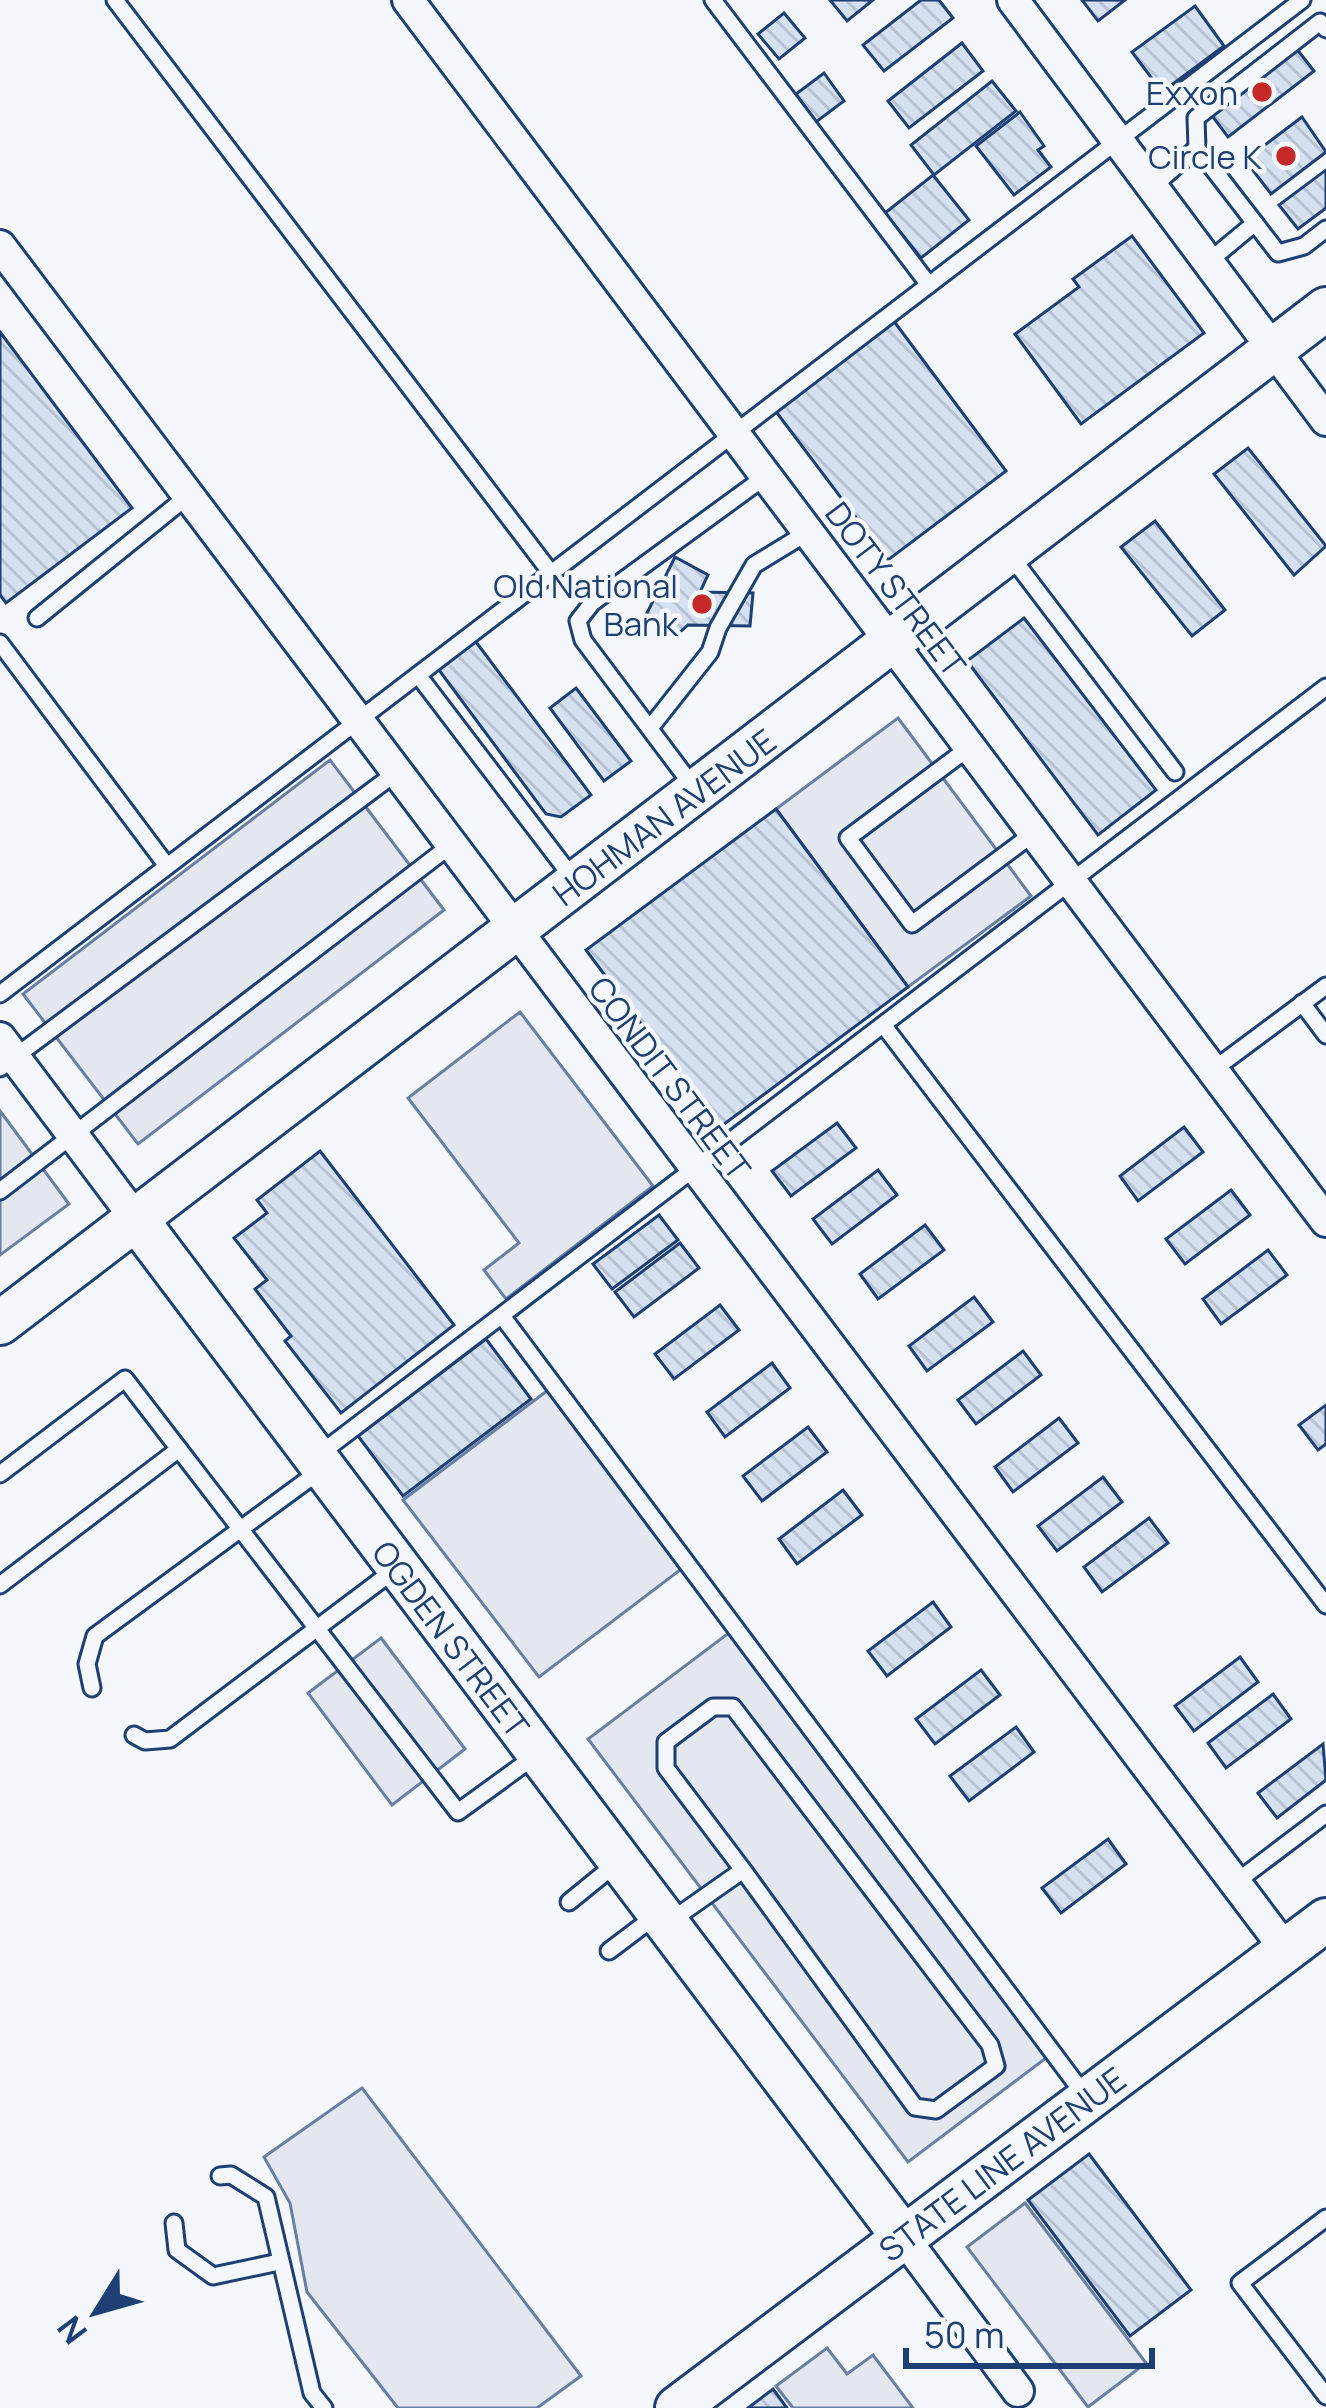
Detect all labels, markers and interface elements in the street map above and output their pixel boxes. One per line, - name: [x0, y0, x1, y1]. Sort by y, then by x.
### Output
- place label: Exxon: [1146, 70, 1238, 115]
- marker: Exxon: [1249, 79, 1275, 105]
- place label: Circle K: [1148, 134, 1262, 179]
- marker: Circle K: [1273, 143, 1299, 169]
- street label: DOTY STREET: [815, 492, 977, 686]
- place label: Old National Bank: [493, 563, 680, 646]
- marker: Old National Bank: [689, 591, 715, 617]
- street label: HOHMAN AVENUE: [543, 718, 785, 916]
- street label: CONDIT STREET: [579, 967, 761, 1189]
- street label: OGDEN STREET: [362, 1531, 540, 1747]
- street label: STATE LINE AVENUE: [870, 2056, 1134, 2272]
- north arrow: [36, 2252, 156, 2372]
- scale bar: [906, 2294, 1152, 2368]
- text: N: [47, 2307, 97, 2353]
- text: 50 m: [924, 2310, 1004, 2359]

